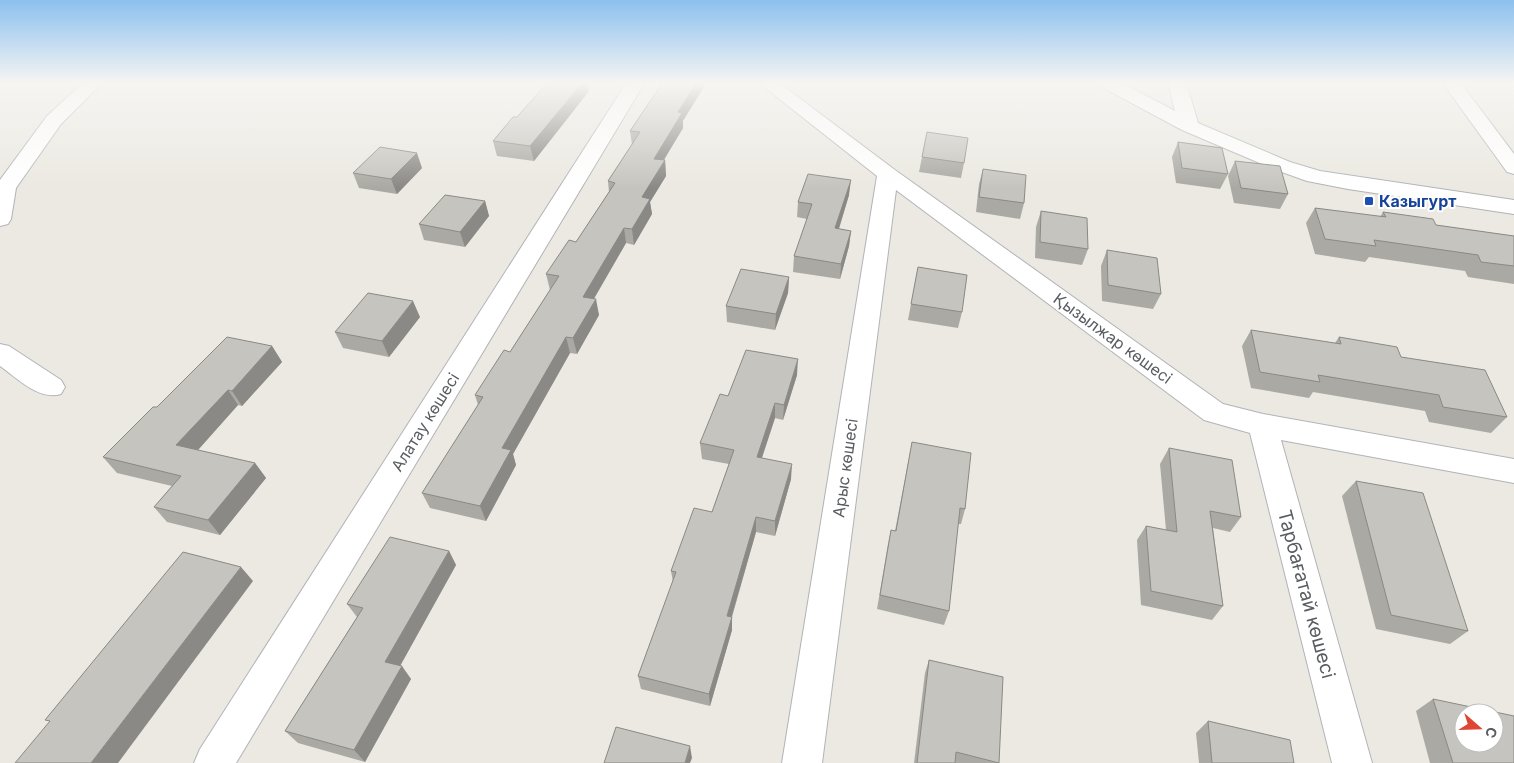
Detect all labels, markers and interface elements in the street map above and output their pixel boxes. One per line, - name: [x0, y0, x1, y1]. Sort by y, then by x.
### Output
- place label: Казыгурт: [1379, 191, 1456, 211]
- marker: Казыгурт: [1363, 195, 1375, 207]
- street label: Қызылжар көшесі: [1050, 288, 1176, 388]
- street label: Алатау көшесі: [387, 369, 463, 475]
- street label: Арыс көшесі: [828, 417, 862, 519]
- street label: Тарбағатай көшесі: [1273, 507, 1340, 681]
- north arrow: [1454, 703, 1504, 753]
- text: С: [1482, 725, 1501, 740]

